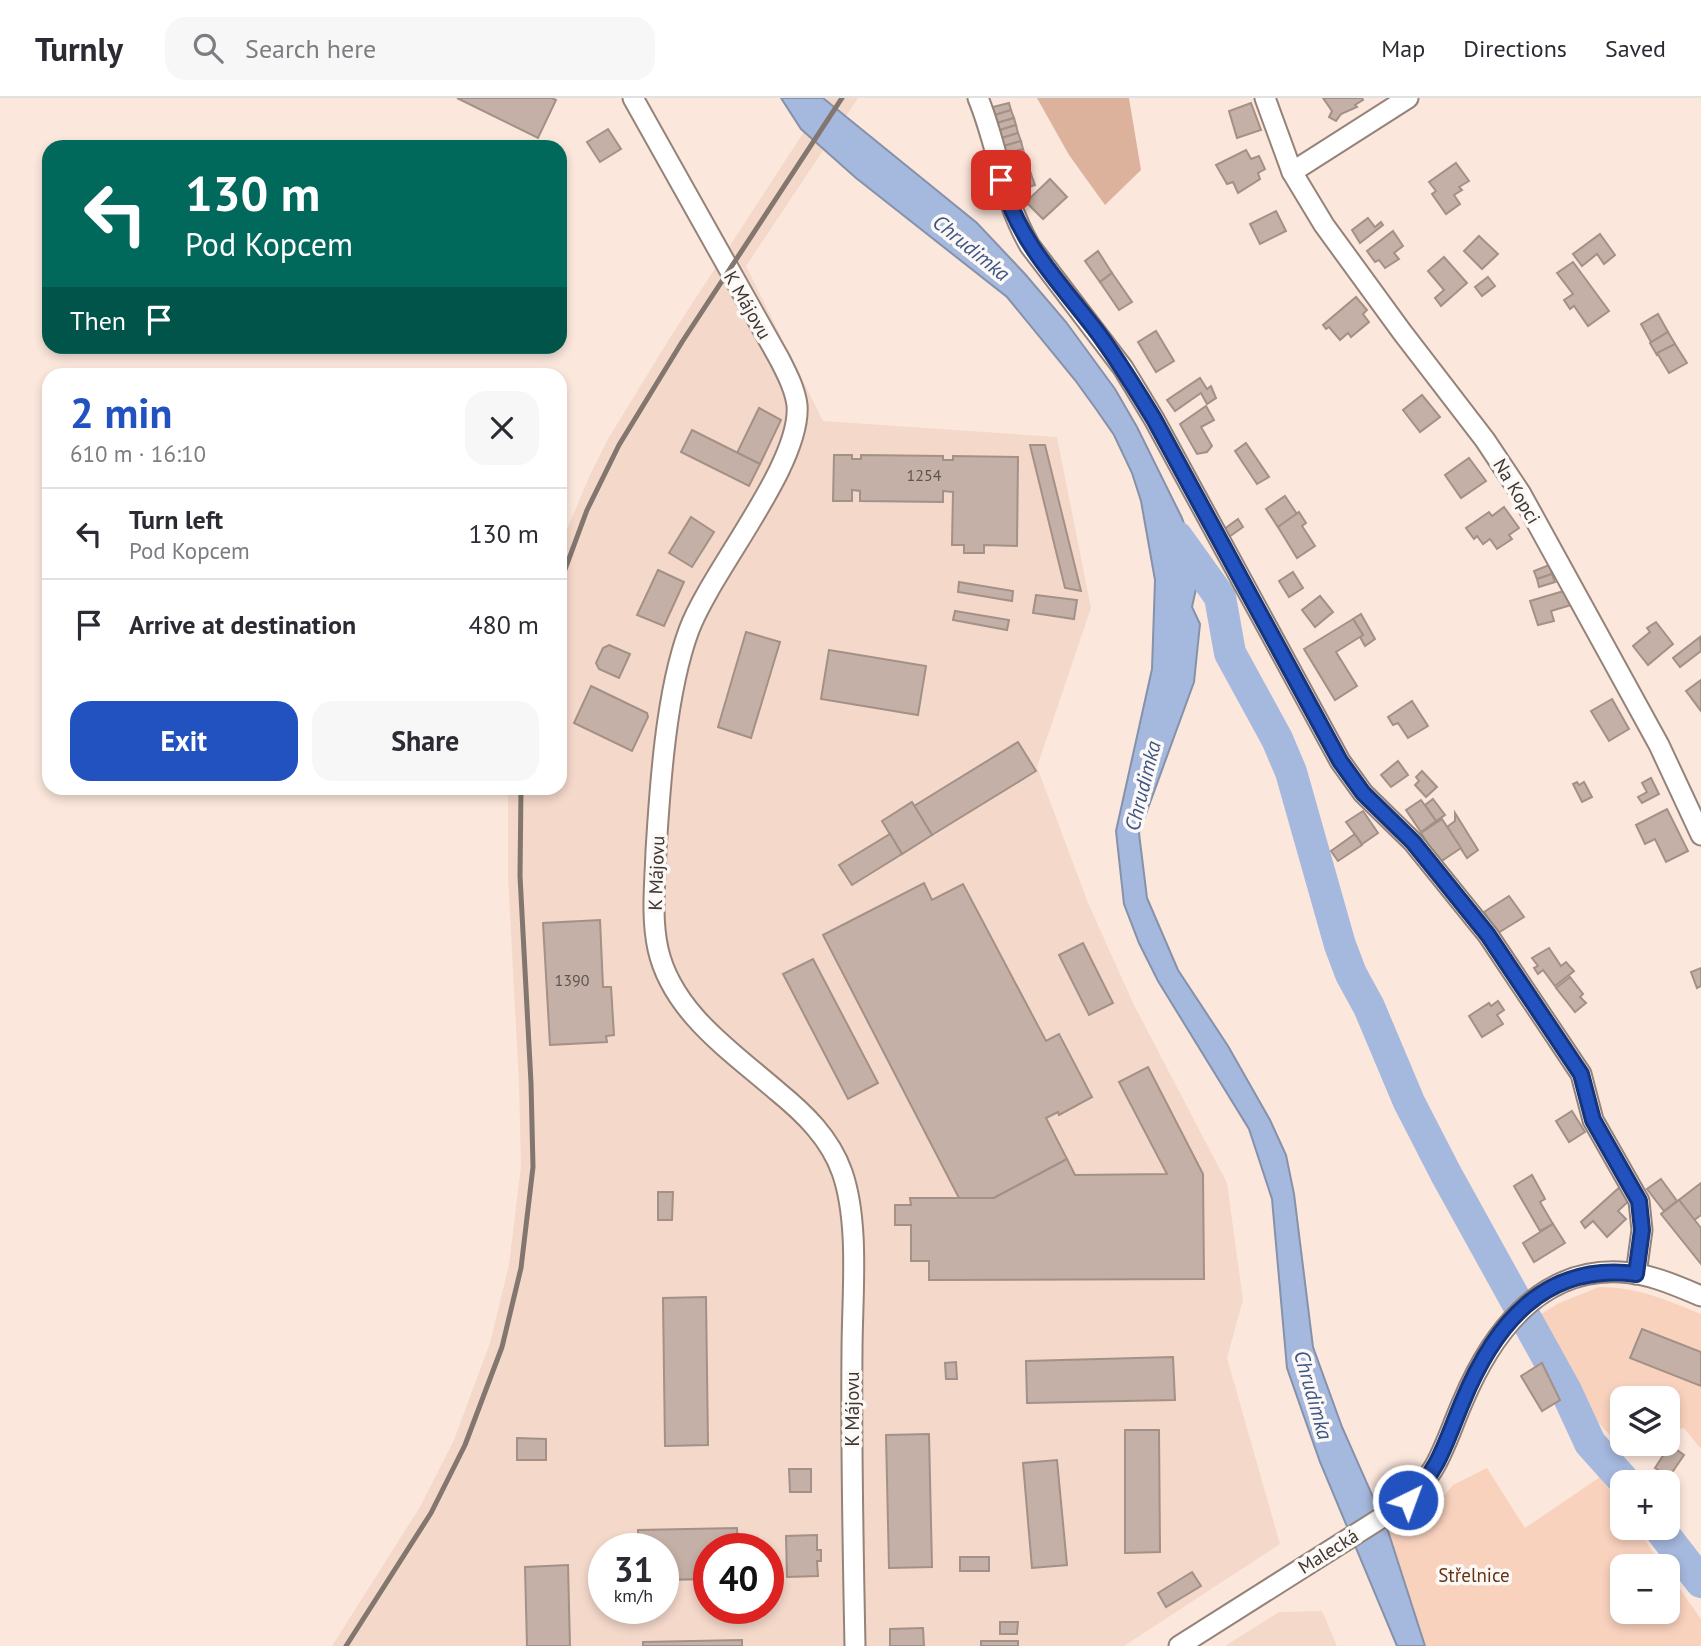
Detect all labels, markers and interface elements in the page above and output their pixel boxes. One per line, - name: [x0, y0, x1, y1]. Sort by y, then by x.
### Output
- search box: [165, 17, 655, 80]
- text: Turnly: [35, 27, 123, 70]
- icon: search: [189, 29, 227, 67]
- text: Search here: [245, 32, 376, 65]
- text: Map: [1381, 33, 1425, 64]
- text: Directions: [1463, 33, 1567, 64]
- text: Saved: [1605, 33, 1666, 64]
- pin: [971, 150, 1031, 210]
- text: 130 m: [185, 161, 320, 225]
- icon: arrive: [982, 161, 1020, 199]
- icon: left: [70, 168, 161, 259]
- water label: Chrudimka: [927, 208, 1016, 287]
- text: Pod Kopcem: [185, 223, 353, 265]
- street label: K Májovu: [719, 267, 777, 343]
- icon: arrive: [140, 301, 178, 339]
- text: Then: [70, 304, 126, 337]
- text: 2 min: [70, 385, 172, 440]
- button: close: [465, 391, 539, 465]
- text: 610 m · 16:10: [70, 439, 206, 468]
- street label: Na Kopci: [1488, 454, 1546, 528]
- house number: 1254: [907, 465, 942, 485]
- text: Turn left: [129, 503, 223, 536]
- icon: left: [70, 515, 108, 553]
- text: 130 m: [468, 517, 539, 550]
- text: Pod Kopcem: [129, 536, 250, 565]
- icon: arrive: [70, 606, 108, 644]
- text: Arrive at destination: [129, 608, 356, 641]
- text: 480 m: [468, 608, 539, 641]
- button: Exit: [70, 701, 298, 781]
- button: Share: [312, 701, 539, 781]
- water label: Chrudimka: [1118, 738, 1167, 833]
- street label: K Májovu: [643, 835, 669, 911]
- house number: 1390: [555, 970, 590, 990]
- water label: Chrudimka: [1288, 1347, 1339, 1443]
- street label: K Májovu: [840, 1372, 864, 1446]
- map controls: [1610, 1386, 1680, 1624]
- button: layers: [1610, 1386, 1680, 1456]
- position arrow: [1371, 1463, 1445, 1537]
- button: +: [1610, 1470, 1680, 1540]
- street label: Malecká: [1293, 1523, 1363, 1579]
- speed limit sign: 40: [693, 1533, 784, 1624]
- text: 31: [614, 1546, 653, 1592]
- button: −: [1610, 1554, 1680, 1624]
- park label: Střelnice: [1438, 1563, 1510, 1587]
- text: km/h: [614, 1584, 653, 1607]

